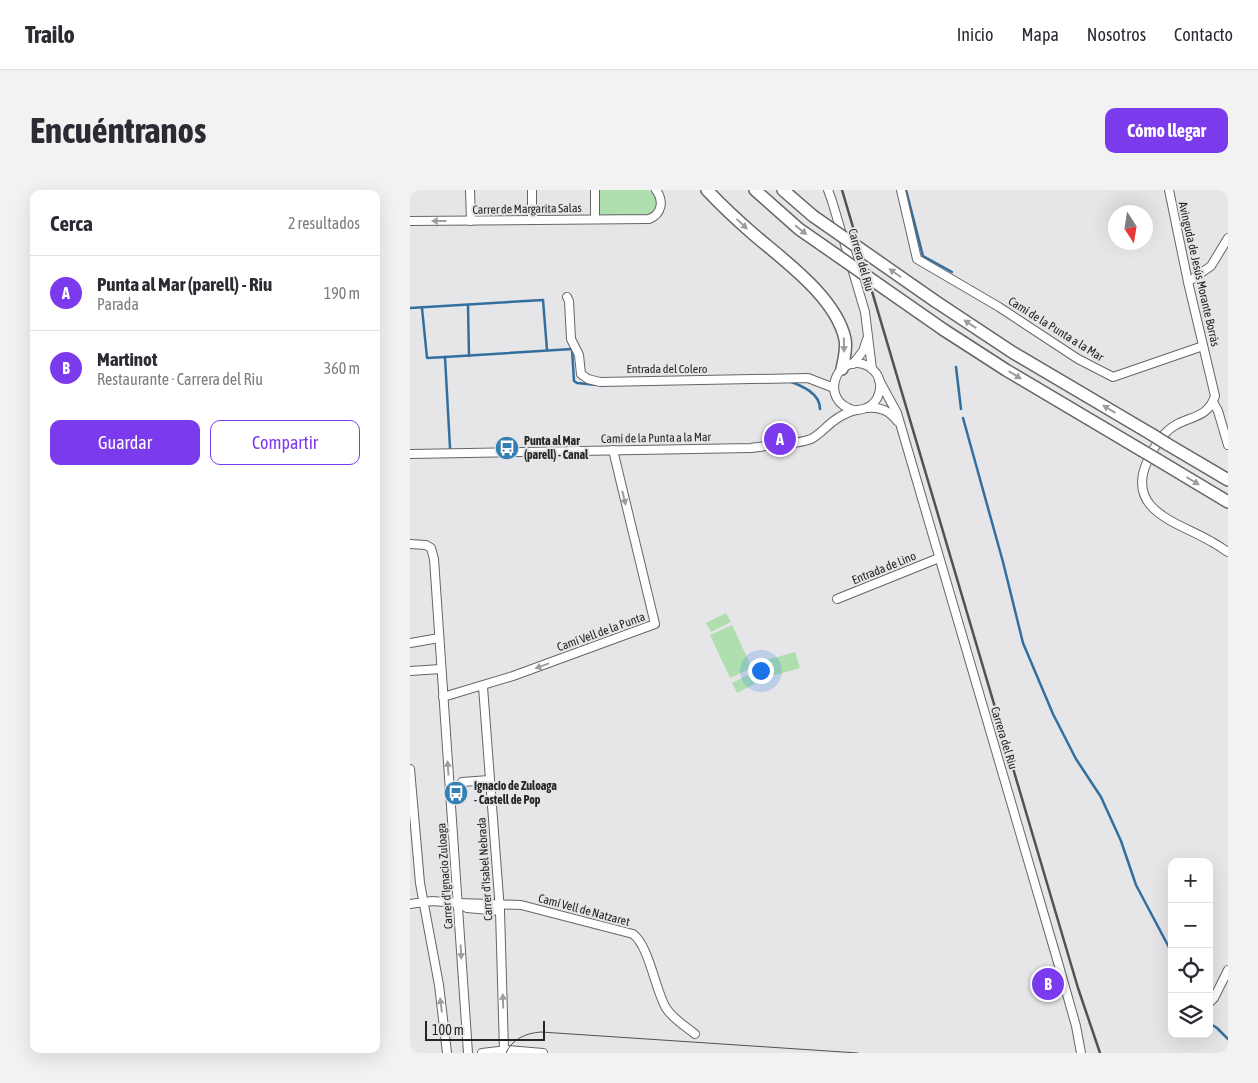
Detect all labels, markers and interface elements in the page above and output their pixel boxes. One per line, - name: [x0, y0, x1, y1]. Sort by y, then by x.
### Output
- text: Trailo: [25, 21, 75, 48]
- text: Inicio: [957, 24, 993, 45]
- text: Mapa: [1021, 24, 1059, 45]
- text: Nosotros: [1087, 24, 1146, 45]
- text: Contacto: [1174, 24, 1233, 45]
- button: Cómo llegar: [1105, 108, 1228, 153]
- text: Encuéntranos: [30, 110, 206, 150]
- street label: Avinguda de Jesús Morante Borràs: [1176, 200, 1222, 348]
- street label: Carrer de Margarita Salas: [472, 201, 582, 217]
- north arrow: [1108, 205, 1153, 250]
- text: Cerca: [50, 211, 93, 235]
- text: 2 resultados: [288, 214, 360, 232]
- one-way arrow: [431, 217, 447, 225]
- one-way arrow: [736, 218, 748, 230]
- one-way arrow: [794, 225, 808, 235]
- street label: Carrera del Riu: [845, 227, 877, 293]
- one-way arrow: [888, 268, 902, 278]
- text: Punta al Mar (parell) - Riu: [97, 273, 272, 295]
- text: A: [62, 284, 70, 302]
- text: 190 m: [324, 284, 360, 302]
- street label: Camí de la Punta a la Mar: [1006, 294, 1107, 364]
- text: Parada: [97, 295, 139, 313]
- one-way arrow: [964, 320, 977, 329]
- one-way arrow: [840, 337, 848, 353]
- text: Martinot: [97, 348, 157, 370]
- text: B: [62, 359, 70, 377]
- text: 360 m: [324, 359, 360, 377]
- street label: Entrada del Colero: [627, 362, 708, 376]
- text: Restaurante · Carrera del Riu: [97, 370, 263, 388]
- one-way arrow: [1008, 370, 1021, 379]
- one-way arrow: [1102, 405, 1115, 414]
- button: Guardar: [50, 420, 200, 465]
- button: Compartir: [210, 420, 360, 465]
- pin: A: [764, 420, 796, 458]
- street label: Camí de la Punta a la Mar: [601, 430, 712, 446]
- place label: Punta al Mar (parell) - Canal: [524, 434, 589, 462]
- bus stop icon: Punta al Mar (parell) - Canal: [494, 435, 520, 461]
- one-way arrow: [1186, 476, 1199, 485]
- one-way arrow: [620, 490, 628, 505]
- street label: Entrada de Lino: [850, 549, 918, 587]
- street label: Camí Vell de la Punta: [555, 610, 647, 654]
- your location: [748, 658, 774, 684]
- one-way arrow: [535, 663, 550, 670]
- street label: Carrera del Riu: [988, 705, 1020, 771]
- one-way arrow: [444, 759, 452, 775]
- place label: Ignacio de Zuloaga - Castell de Pop: [474, 779, 557, 807]
- bus stop icon: Ignacio de Zuloaga - Castell de Pop: [443, 780, 469, 806]
- street label: Carrer d'Isabel Nebrada: [474, 817, 496, 921]
- street label: Carrer d'Ignacio Zuloaga: [434, 822, 456, 930]
- map controls: [1168, 858, 1213, 1038]
- button: +: [1168, 858, 1213, 903]
- street label: Camí Vell de Natzaret: [537, 891, 632, 929]
- button: −: [1168, 903, 1213, 948]
- one-way arrow: [458, 944, 466, 960]
- button: locate: [1168, 948, 1213, 993]
- pin: B: [1032, 965, 1064, 1003]
- one-way arrow: [499, 993, 507, 1009]
- button: layers: [1168, 993, 1213, 1038]
- one-way arrow: [437, 996, 445, 1012]
- scale bar: [425, 1018, 545, 1041]
- text: 100 m: [432, 1022, 464, 1038]

